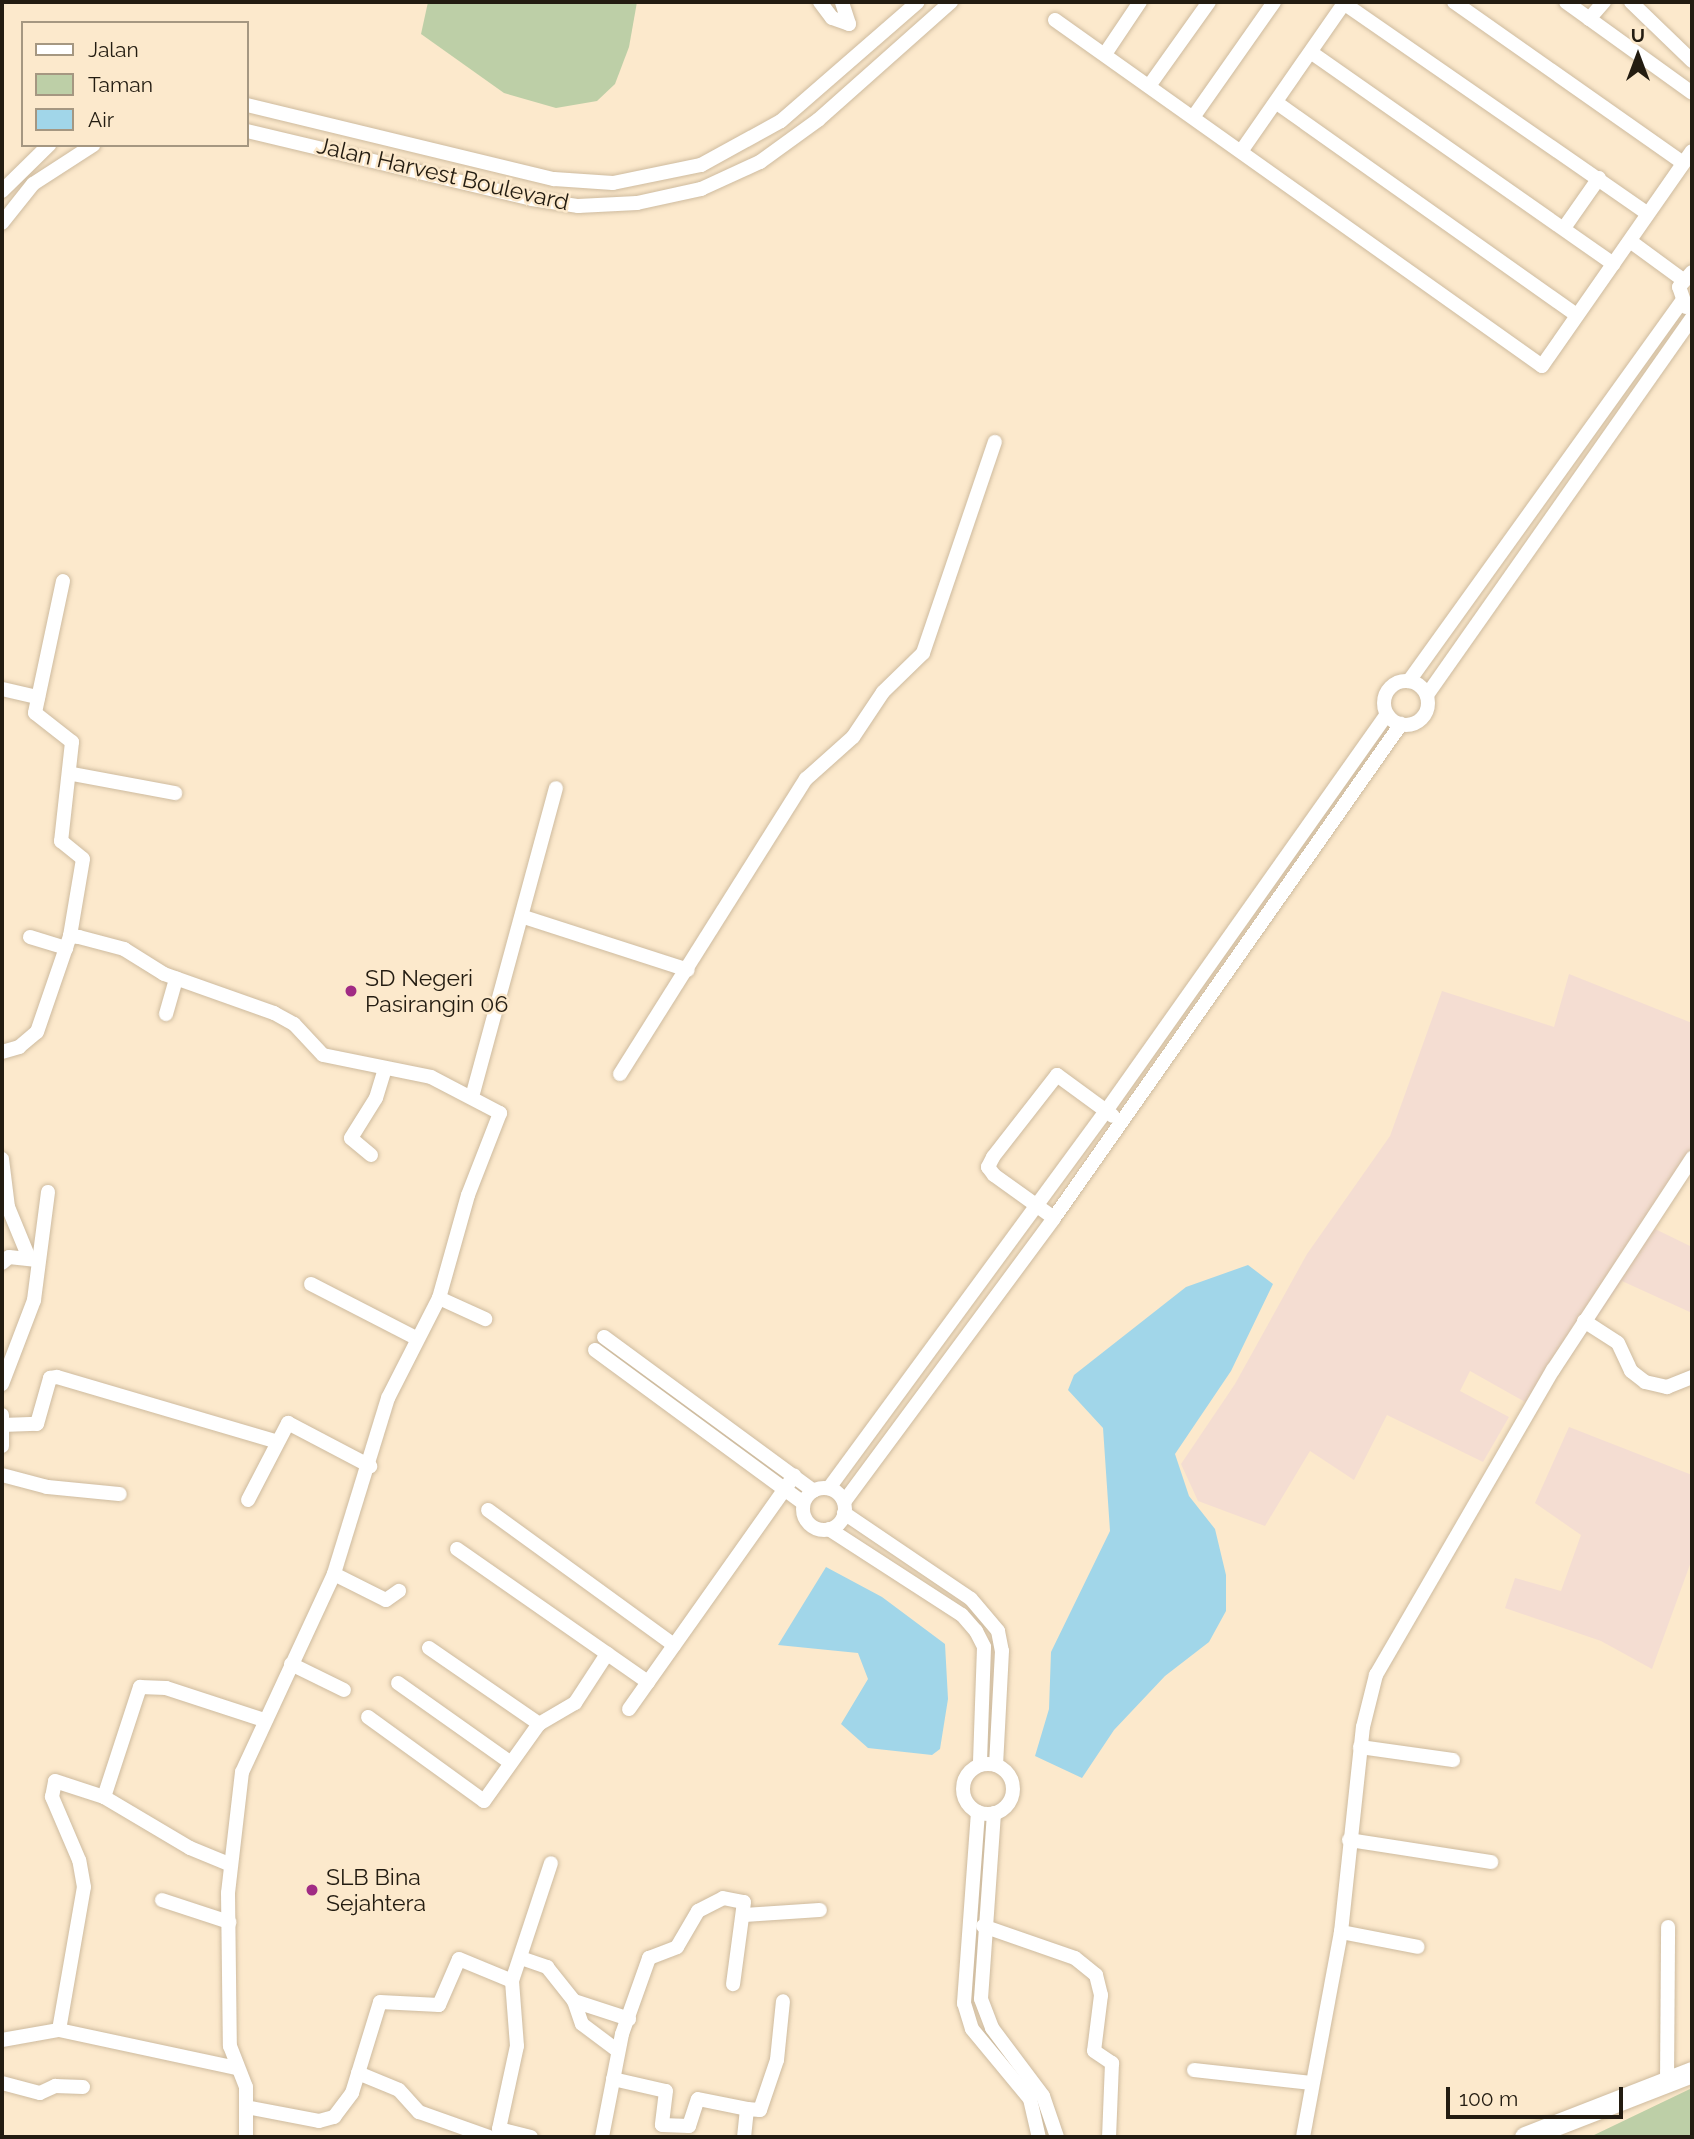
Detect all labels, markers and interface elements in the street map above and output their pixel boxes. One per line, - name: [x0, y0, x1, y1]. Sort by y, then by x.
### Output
- legend: [21, 21, 248, 147]
- north arrow: [1603, 21, 1673, 91]
- text: U: [1631, 24, 1645, 46]
- text: Jalan: [88, 37, 139, 62]
- text: Taman: [88, 72, 153, 97]
- text: Air: [88, 107, 114, 132]
- street label: Jalan Harvest Boulevard: [314, 132, 572, 216]
- place label: SD Negeri Pasirangin 06: [365, 964, 508, 1018]
- marker: SD Negeri Pasirangin 06: [343, 983, 359, 999]
- place label: SLB Bina Sejahtera: [326, 1863, 426, 1917]
- marker: SLB Bina Sejahtera: [304, 1882, 320, 1898]
- scale bar: [1449, 2072, 1626, 2116]
- text: 100 m: [1459, 2086, 1518, 2111]

